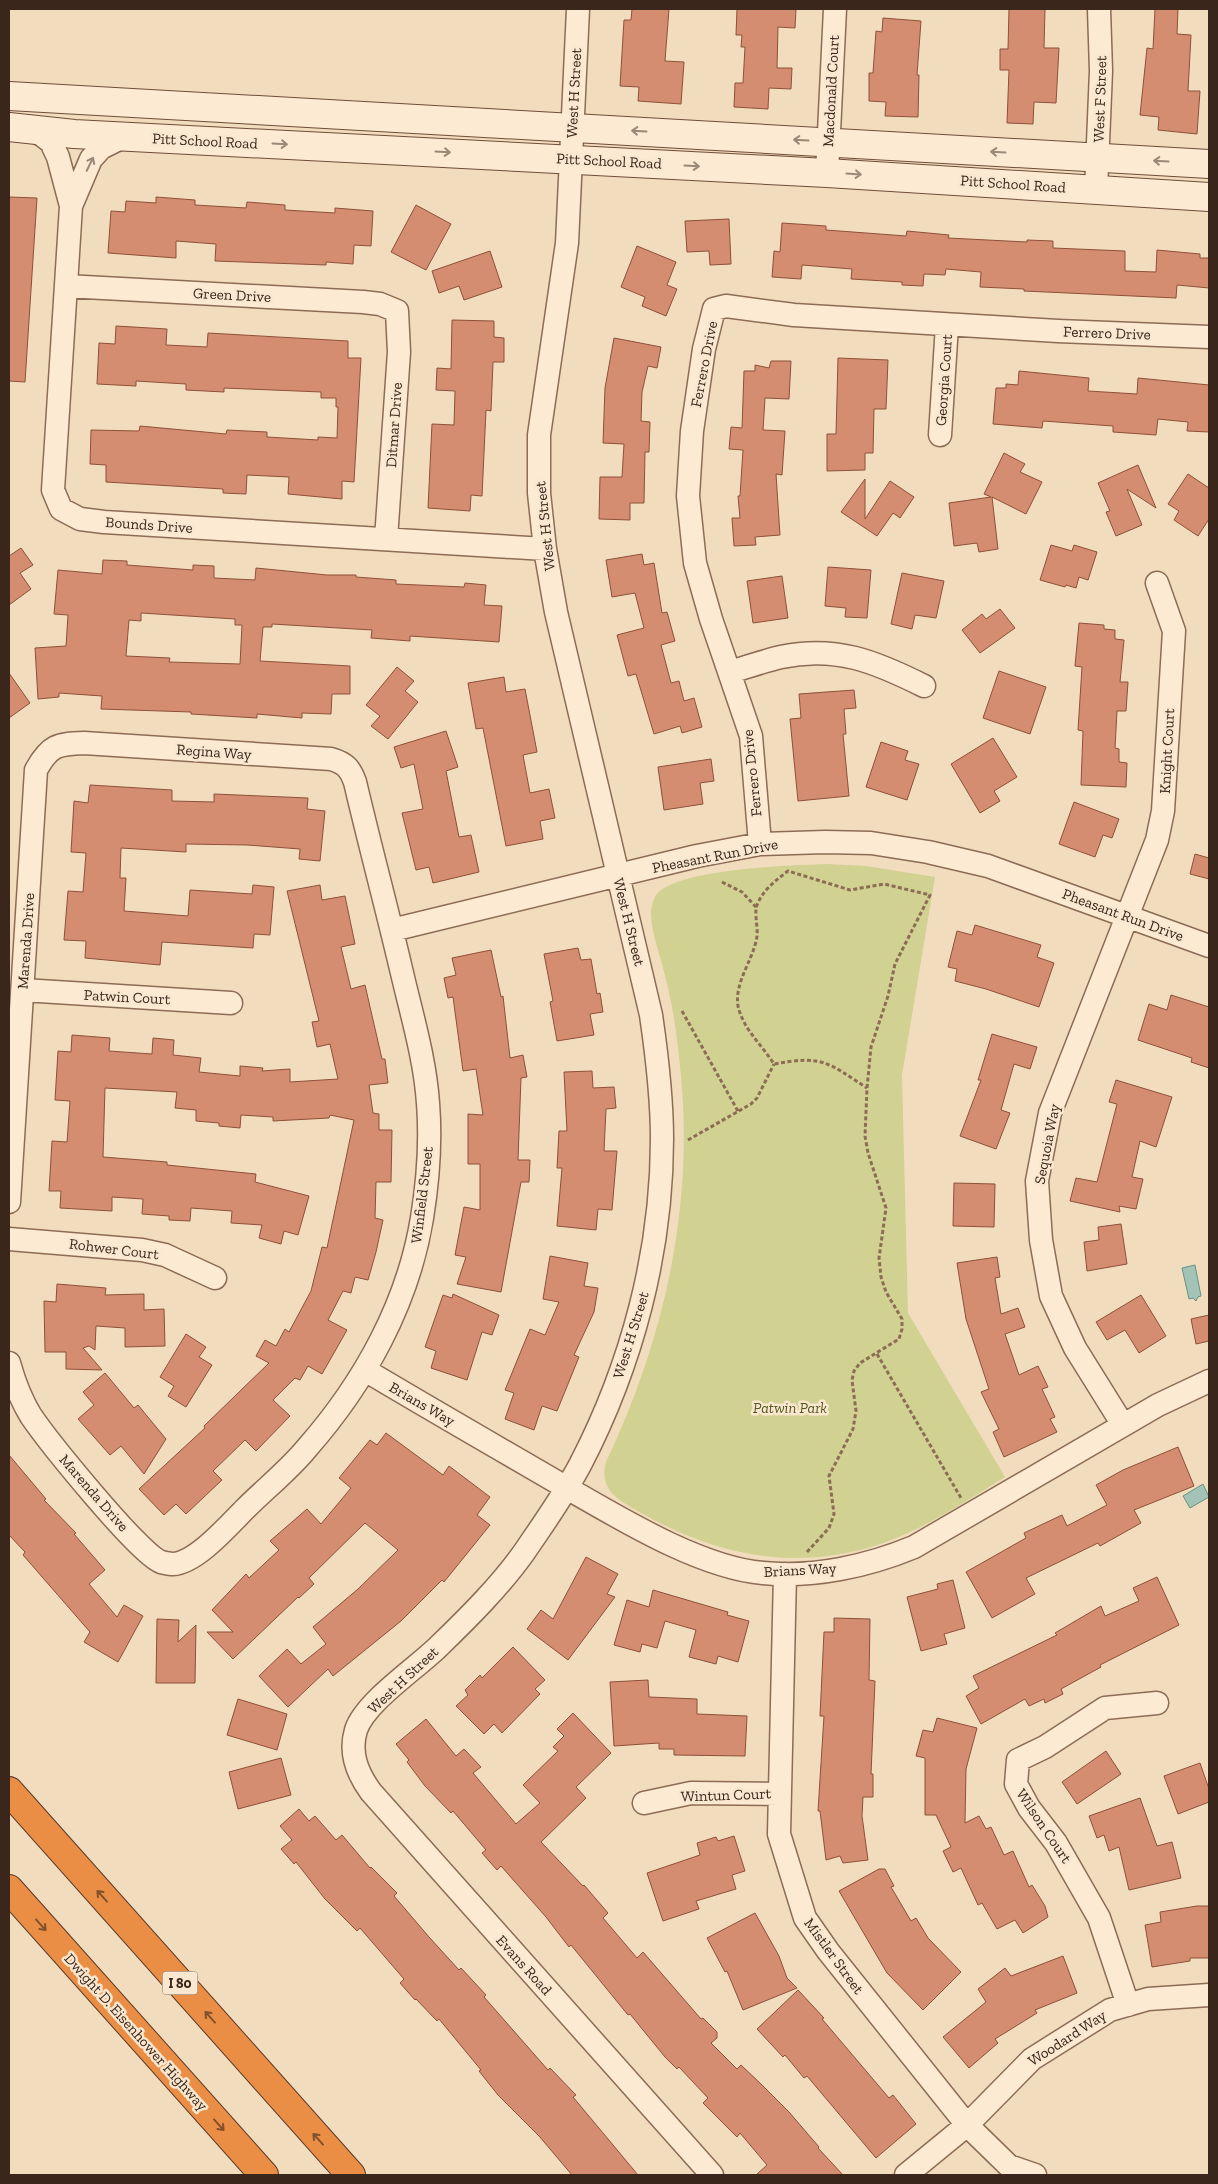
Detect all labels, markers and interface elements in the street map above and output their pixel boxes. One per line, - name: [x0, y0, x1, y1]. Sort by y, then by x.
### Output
- street label: Macdonald Court: [819, 34, 843, 148]
- street label: West H Street: [563, 47, 585, 138]
- street label: West F Street: [1089, 55, 1111, 143]
- one-way arrow: [631, 127, 647, 136]
- street label: Pitt School Road: [152, 129, 259, 153]
- one-way arrow: [793, 136, 809, 145]
- one-way arrow: [272, 140, 288, 149]
- one-way arrow: [991, 147, 1007, 156]
- one-way arrow: [434, 148, 450, 157]
- street label: Pitt School Road: [556, 149, 663, 173]
- one-way arrow: [85, 157, 95, 172]
- one-way arrow: [1153, 157, 1169, 166]
- one-way arrow: [684, 161, 700, 170]
- one-way arrow: [846, 170, 862, 179]
- street label: Pitt School Road: [960, 171, 1067, 197]
- street label: Green Drive: [193, 284, 271, 306]
- street label: Ferrero Drive: [687, 319, 721, 409]
- street label: Ferrero Drive: [1063, 322, 1151, 344]
- street label: Georgia Court: [932, 333, 956, 427]
- street label: Ditmar Drive: [382, 382, 406, 468]
- street label: West H Street: [531, 480, 559, 572]
- street label: Bounds Drive: [105, 513, 193, 537]
- street label: Knight Court: [1156, 707, 1178, 794]
- street label: Ferrero Drive: [738, 729, 766, 817]
- street label: Regina Way: [176, 740, 252, 764]
- street label: Pheasant Run Drive: [651, 835, 779, 877]
- street label: West H Street: [609, 876, 649, 968]
- street label: Pheasant Run Drive: [1060, 885, 1186, 945]
- street label: Marenda Drive: [14, 892, 38, 990]
- street label: Patwin Court: [83, 986, 171, 1008]
- street label: Sequoia Way: [1030, 1102, 1064, 1186]
- street label: Winfield Street: [407, 1145, 437, 1244]
- street label: Rohwer Court: [68, 1235, 160, 1263]
- street label: West H Street: [609, 1289, 653, 1381]
- street label: Brians Way: [386, 1378, 458, 1430]
- park label: Patwin Park: [753, 1399, 827, 1417]
- street label: Marenda Drive: [56, 1451, 132, 1535]
- street label: Brians Way: [763, 1559, 837, 1581]
- street label: West H Street: [364, 1642, 442, 1717]
- street label: Wintun Court: [681, 1784, 772, 1806]
- street label: Wilson Court: [1013, 1785, 1076, 1867]
- one-way arrow: [96, 1890, 108, 1903]
- street label: Mistler Street: [800, 1914, 868, 1998]
- one-way arrow: [35, 1918, 47, 1931]
- street label: Evans Road: [492, 1931, 556, 1999]
- street label: Dwight D. Eisenhower Highway: [61, 1950, 212, 2115]
- road number: I 80: [162, 1972, 198, 1995]
- street label: Woodard Way: [1025, 2006, 1110, 2070]
- one-way arrow: [204, 2011, 216, 2024]
- one-way arrow: [213, 2118, 225, 2131]
- one-way arrow: [312, 2132, 324, 2145]

